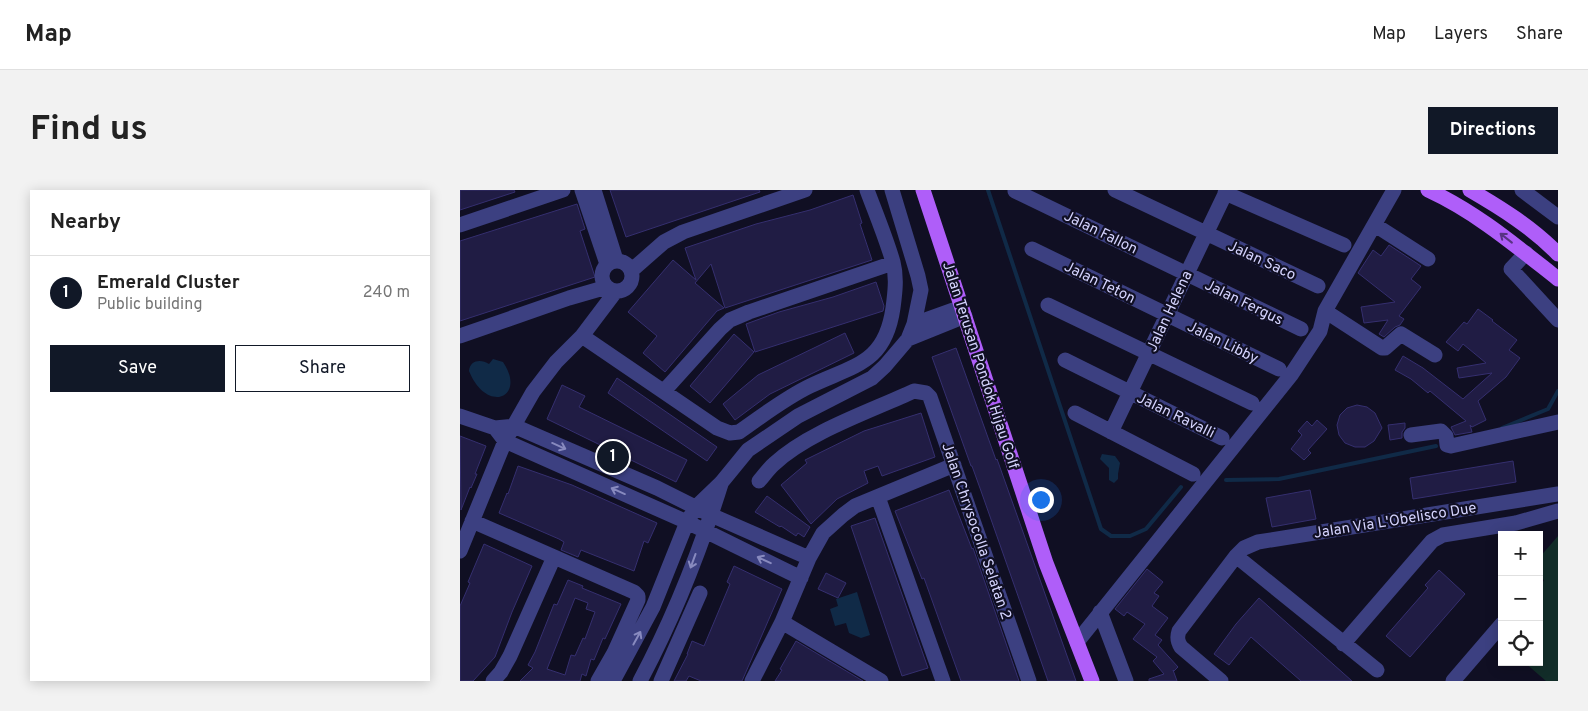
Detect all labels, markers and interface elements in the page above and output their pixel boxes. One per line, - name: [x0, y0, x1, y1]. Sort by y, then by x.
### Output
- text: Map: [25, 20, 72, 50]
- text: Map: [1372, 23, 1406, 46]
- text: Layers: [1434, 23, 1488, 46]
- text: Share: [1516, 23, 1563, 46]
- button: Directions: [1428, 107, 1558, 154]
- text: Find us: [30, 108, 148, 152]
- street label: Jalan Fallon: [1060, 207, 1140, 259]
- text: Nearby: [50, 209, 121, 236]
- one-way arrow: [1500, 232, 1513, 243]
- street label: Jalan Saco: [1224, 237, 1299, 285]
- street label: Jalan Teton: [1061, 258, 1138, 309]
- street label: Jalan Terusan Pondok Hijau Golf: [937, 259, 1022, 472]
- street label: Jalan Helena: [1143, 268, 1197, 355]
- text: Emerald Cluster: [97, 271, 240, 295]
- street label: Jalan Fergus: [1201, 276, 1286, 330]
- text: 1: [63, 283, 69, 303]
- text: 240 m: [363, 283, 410, 303]
- text: Public building: [97, 295, 202, 315]
- street label: Jalan Libby: [1184, 318, 1261, 369]
- button: Save: [50, 345, 225, 392]
- button: Share: [235, 345, 410, 392]
- street label: Jalan Ravalli: [1133, 389, 1218, 443]
- pin: 1: [597, 438, 629, 476]
- street label: Jalan Chrysocolla Selatan 2: [936, 440, 1015, 622]
- one-way arrow: [551, 441, 566, 451]
- one-way arrow: [611, 486, 626, 496]
- your location: [1028, 487, 1054, 513]
- street label: Jalan Via L'Obelisco Due: [1312, 499, 1478, 544]
- map controls: [1498, 531, 1543, 666]
- button: +: [1498, 531, 1543, 576]
- one-way arrow: [688, 553, 697, 569]
- one-way arrow: [757, 555, 772, 564]
- button: −: [1498, 576, 1543, 621]
- button: locate: [1498, 621, 1543, 666]
- one-way arrow: [632, 631, 642, 646]

